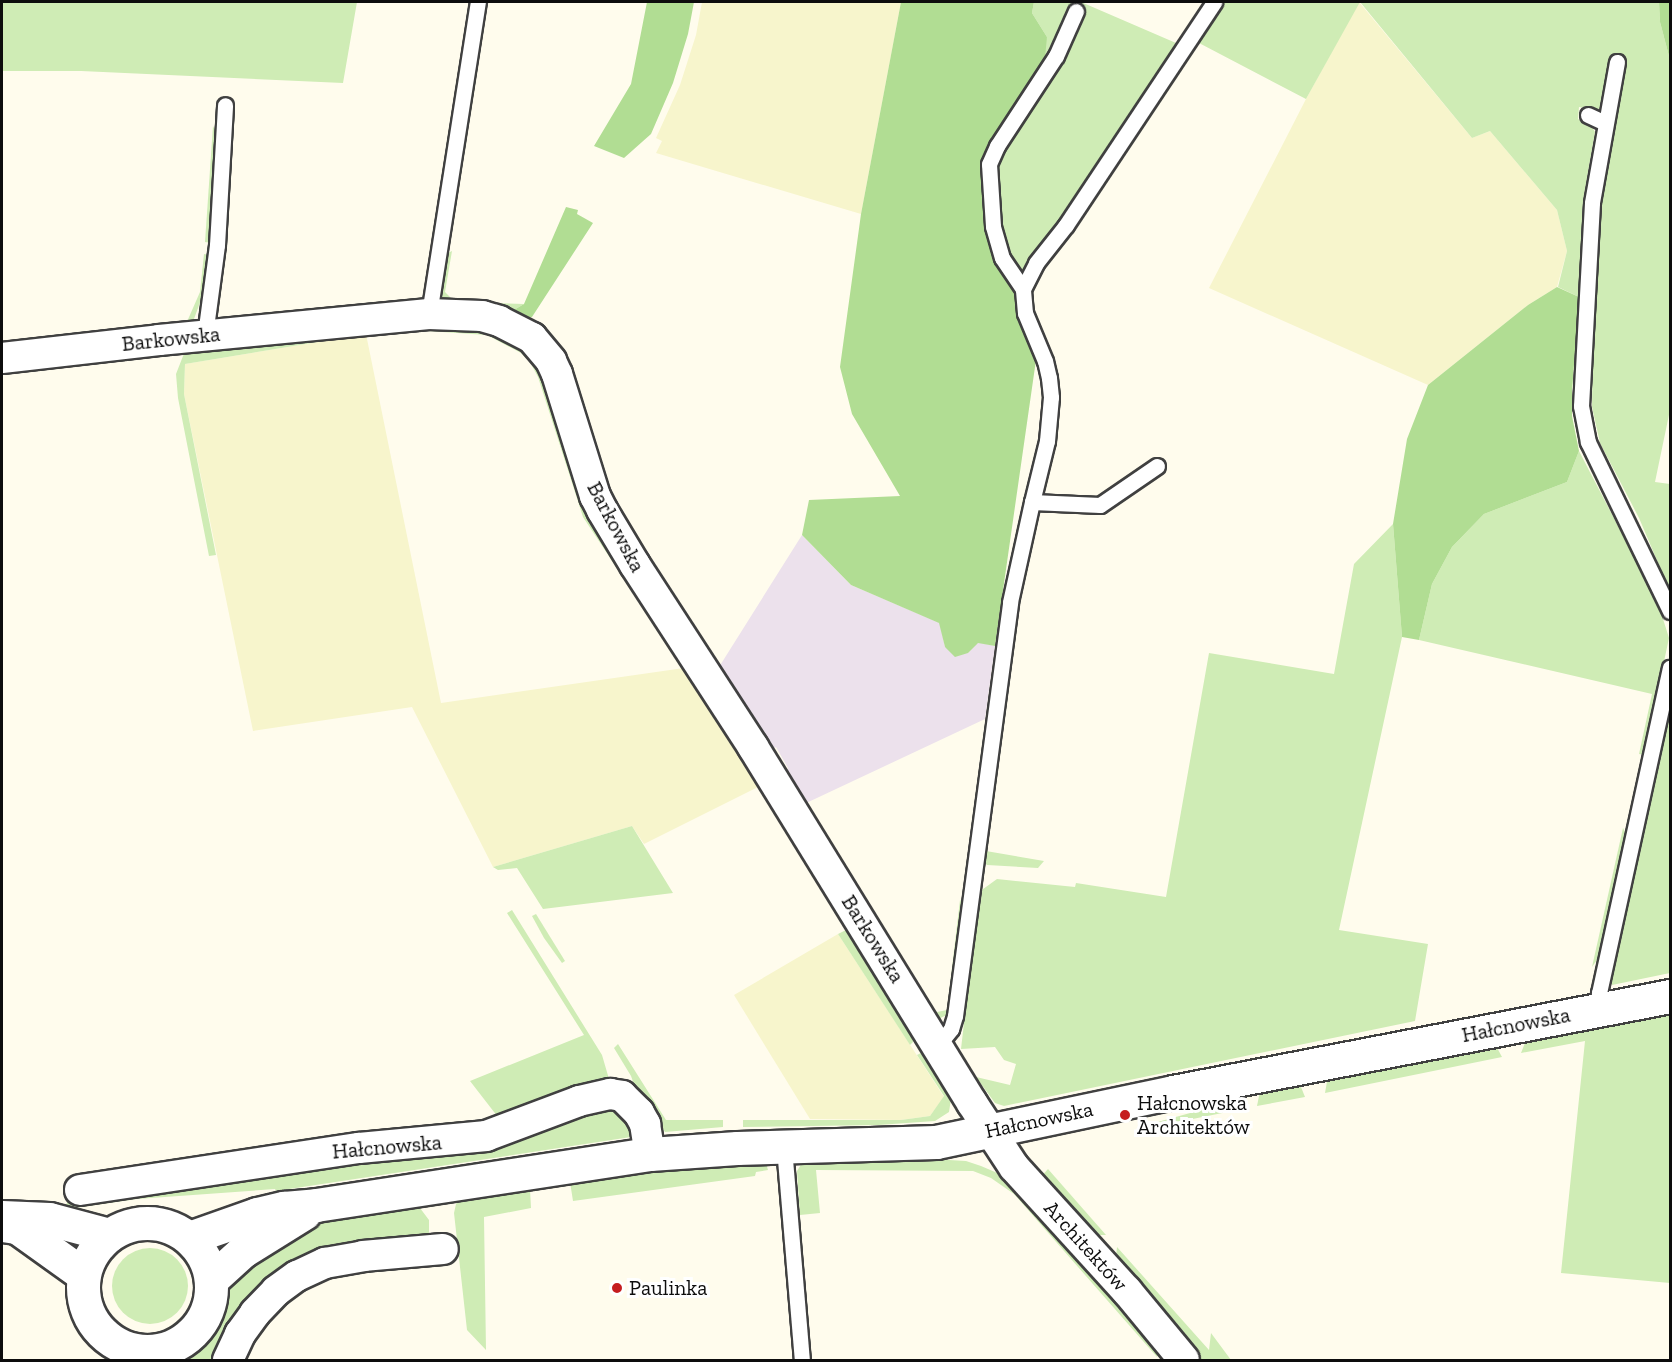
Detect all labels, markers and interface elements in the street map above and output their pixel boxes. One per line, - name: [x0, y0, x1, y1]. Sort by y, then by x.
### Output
- street label: Barkowska: [121, 321, 221, 357]
- street label: Barkowska: [582, 477, 650, 577]
- street label: Barkowska: [836, 890, 910, 988]
- street label: Hałcnowska: [1460, 1002, 1572, 1048]
- place label: Hałcnowska Architektów: [1137, 1090, 1250, 1140]
- street label: Hałcnowska: [983, 1096, 1095, 1144]
- marker: Hałcnowska Architektów: [1118, 1108, 1132, 1122]
- street label: Hałcnowska: [331, 1130, 443, 1164]
- street label: Architektów: [1039, 1196, 1133, 1296]
- place label: Paulinka: [629, 1275, 707, 1301]
- marker: Paulinka: [610, 1281, 624, 1295]

